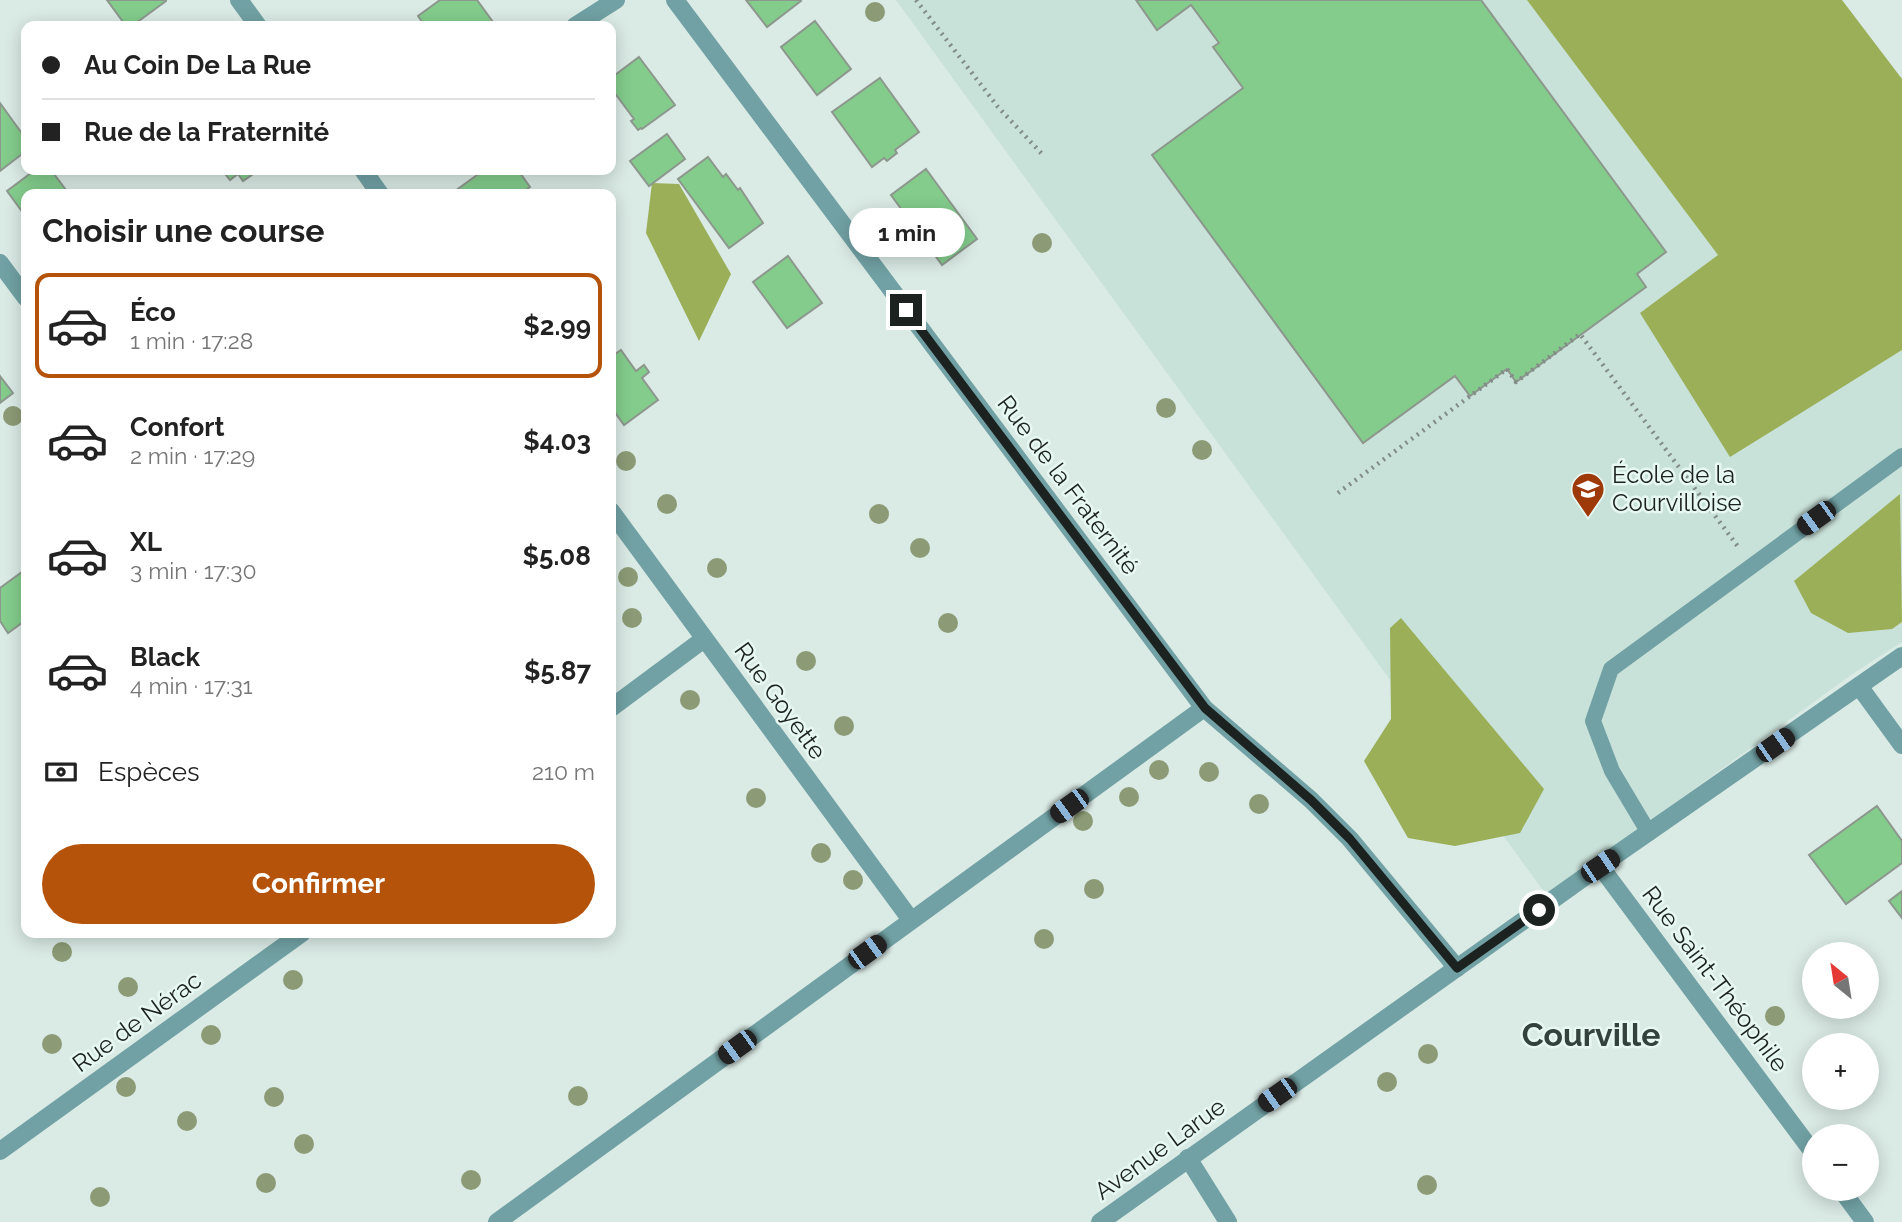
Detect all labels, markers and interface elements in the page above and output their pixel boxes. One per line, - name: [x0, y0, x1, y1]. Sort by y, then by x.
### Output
- text: Au Coin De La Rue: [84, 50, 311, 80]
- text: Rue de la Fraternité: [84, 117, 329, 147]
- callout: 1 min: [848, 208, 964, 258]
- text: Choisir une course: [42, 212, 325, 249]
- text: 1 min: [878, 219, 936, 246]
- icon: car: [46, 294, 109, 357]
- route end: [890, 294, 922, 326]
- text: Éco: [130, 297, 176, 327]
- text: $2.99: [523, 311, 591, 341]
- text: 1 min · 17:28: [130, 327, 253, 354]
- street label: Rue de la Fraternité: [992, 389, 1145, 580]
- icon: car: [46, 409, 109, 472]
- text: Confort: [130, 412, 224, 442]
- text: $4.03: [523, 426, 591, 456]
- text: 2 min · 17:29: [130, 442, 255, 469]
- place label: École de la Courvilloise: [1612, 460, 1742, 517]
- school or university icon: École de la Courvilloise: [1569, 470, 1607, 519]
- car: [1793, 497, 1840, 539]
- icon: car: [46, 524, 109, 587]
- text: XL: [130, 527, 162, 557]
- text: $5.08: [523, 541, 591, 571]
- text: 3 min · 17:30: [130, 557, 257, 584]
- street label: Rue Goyette: [728, 637, 833, 765]
- icon: car: [46, 639, 109, 702]
- text: Black: [130, 642, 200, 672]
- text: $5.87: [524, 656, 591, 686]
- text: 4 min · 17:31: [130, 672, 253, 699]
- car: [1752, 724, 1799, 766]
- icon: cash: [42, 753, 80, 791]
- text: Espèces: [98, 757, 200, 787]
- text: 210 m: [532, 758, 595, 785]
- car: [1046, 785, 1093, 827]
- button: Confirmer: [42, 844, 595, 924]
- car: [1577, 846, 1624, 886]
- street label: Rue Saint-Théophile: [1636, 880, 1795, 1077]
- route start: [1523, 894, 1555, 926]
- car: [844, 931, 891, 973]
- north arrow: [1802, 942, 1880, 1018]
- map controls: [1802, 942, 1879, 1201]
- street label: Rue de Nérac: [67, 965, 207, 1078]
- district label: Courville: [1522, 1016, 1660, 1053]
- car: [714, 1026, 761, 1068]
- button: +: [1802, 1033, 1879, 1110]
- car: [1254, 1074, 1301, 1116]
- street label: Avenue Larue: [1089, 1092, 1231, 1206]
- button: −: [1802, 1124, 1879, 1201]

